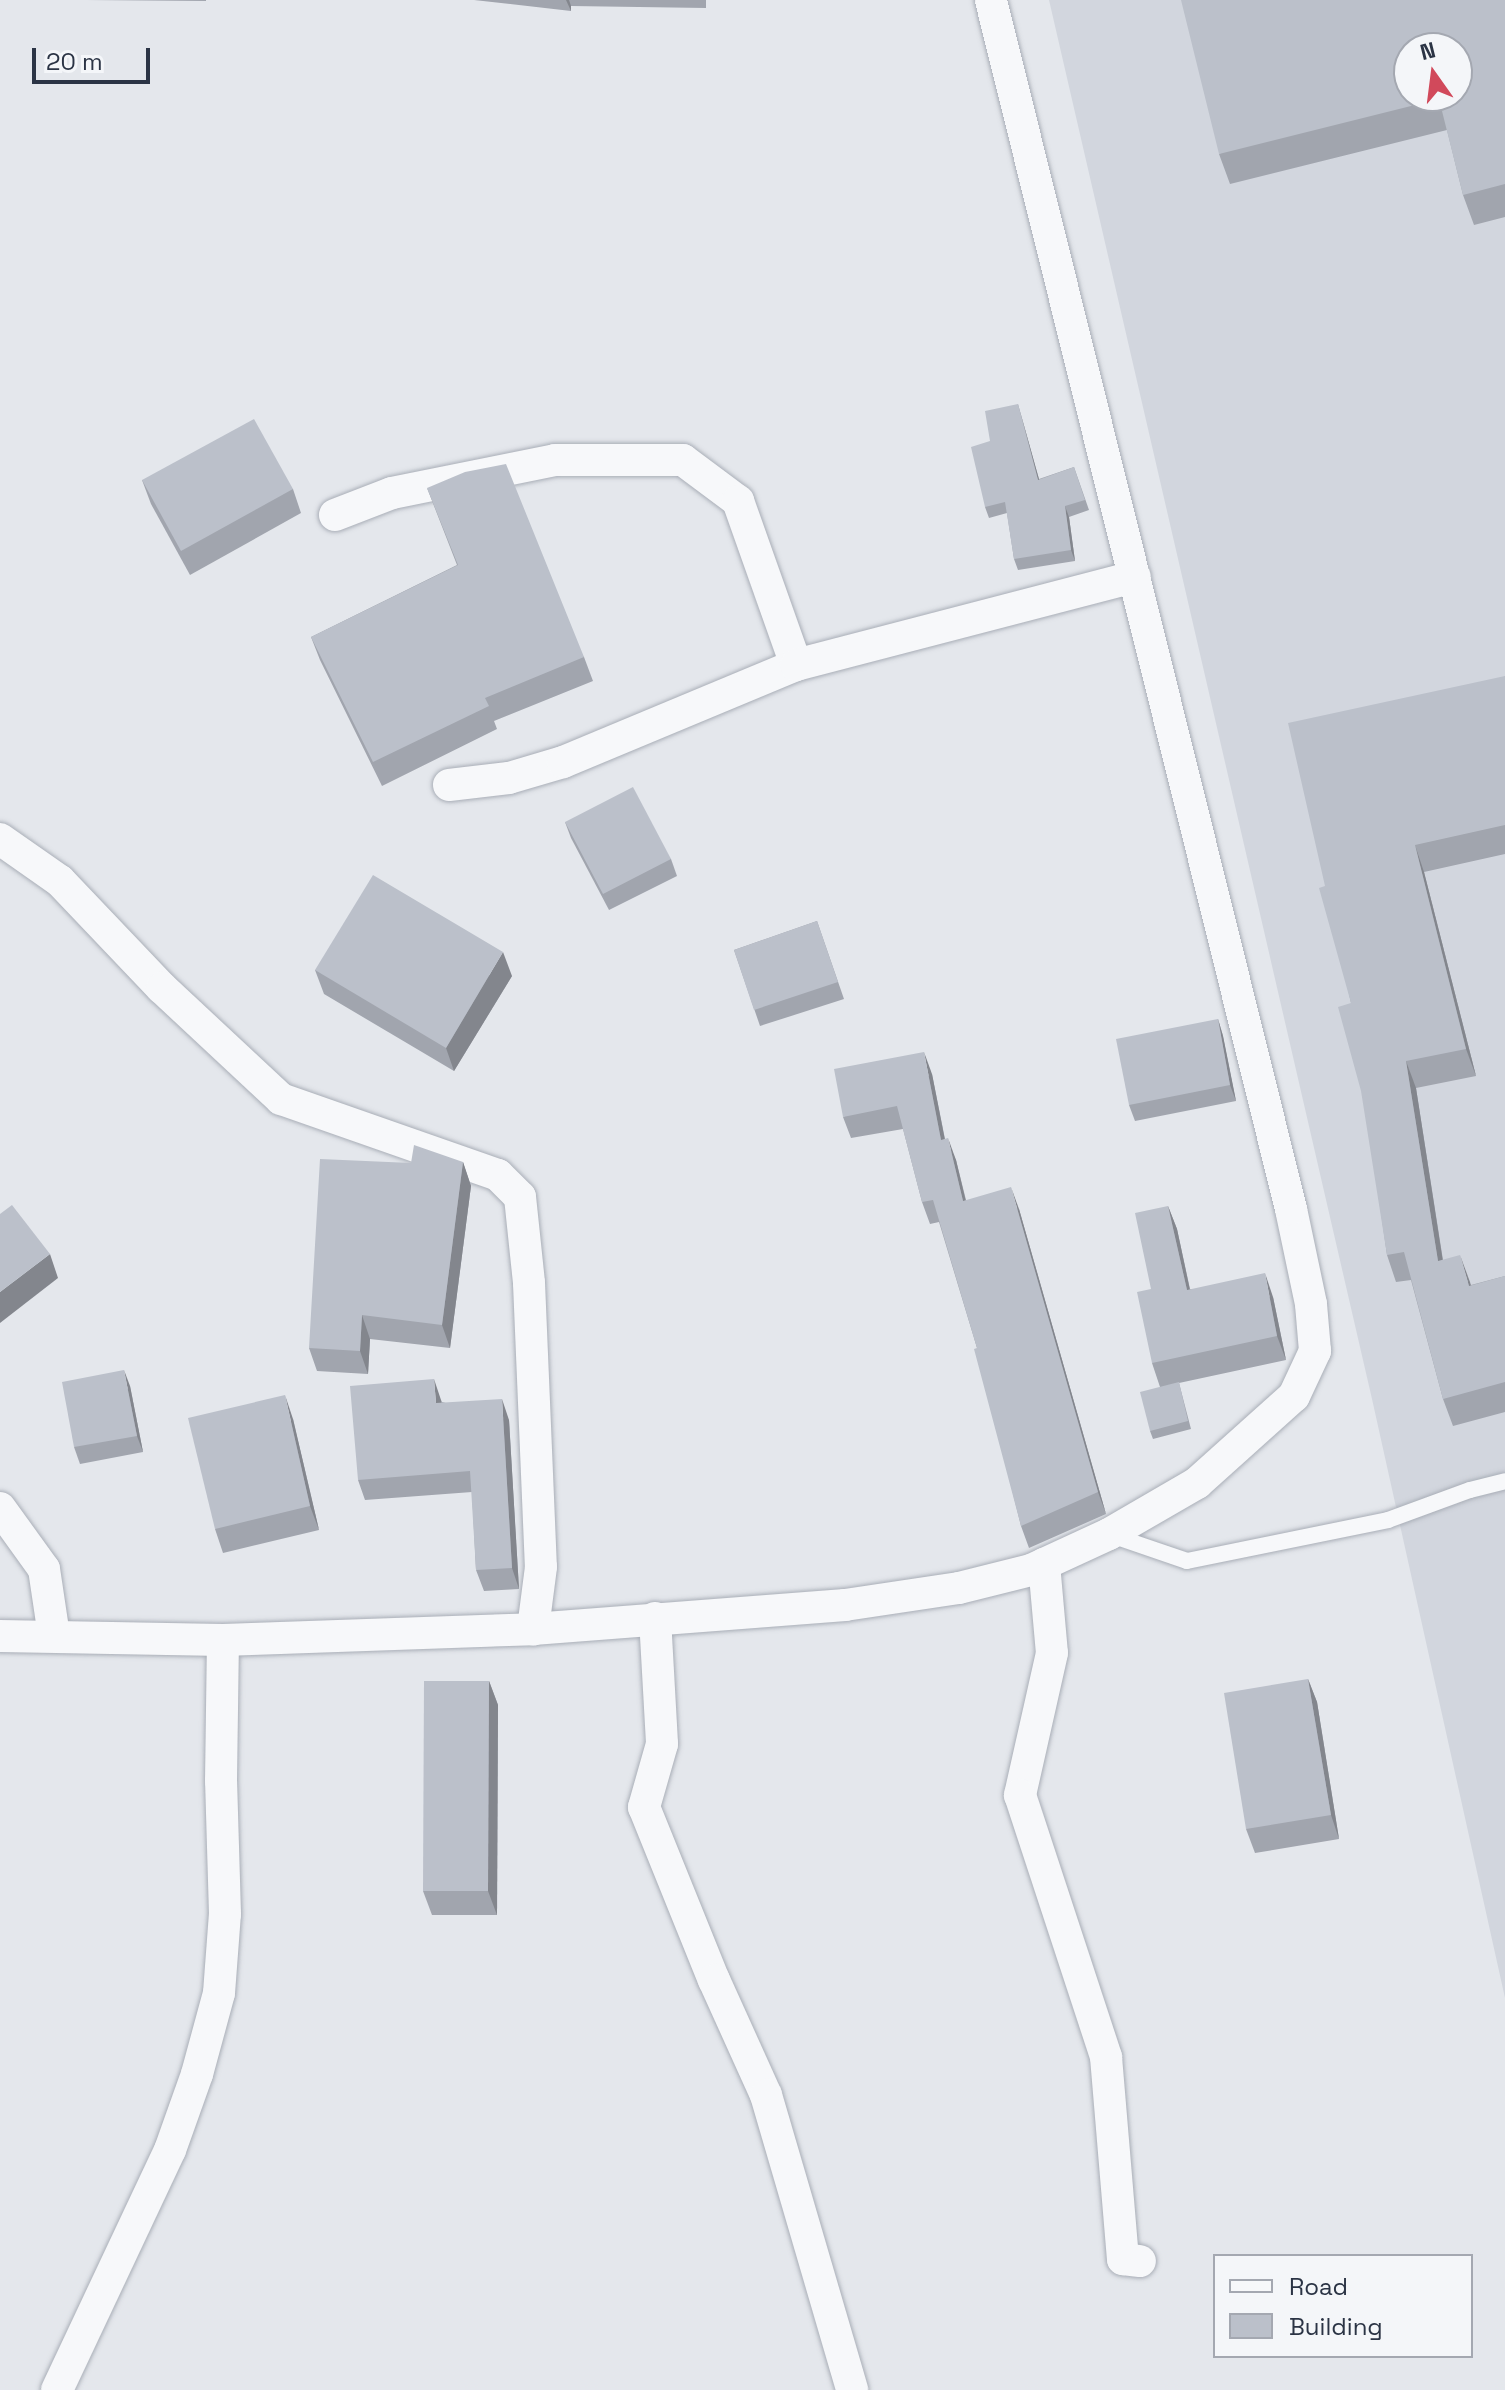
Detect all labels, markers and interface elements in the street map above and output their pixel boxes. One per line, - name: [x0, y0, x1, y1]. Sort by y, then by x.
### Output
- scale bar: [36, 32, 154, 82]
- north arrow: [1393, 32, 1473, 112]
- text: N: [1417, 35, 1438, 66]
- text: 20 m: [46, 46, 103, 77]
- legend: [1213, 2254, 1473, 2358]
- text: Road: [1289, 2271, 1348, 2302]
- text: Building: [1289, 2311, 1383, 2342]

